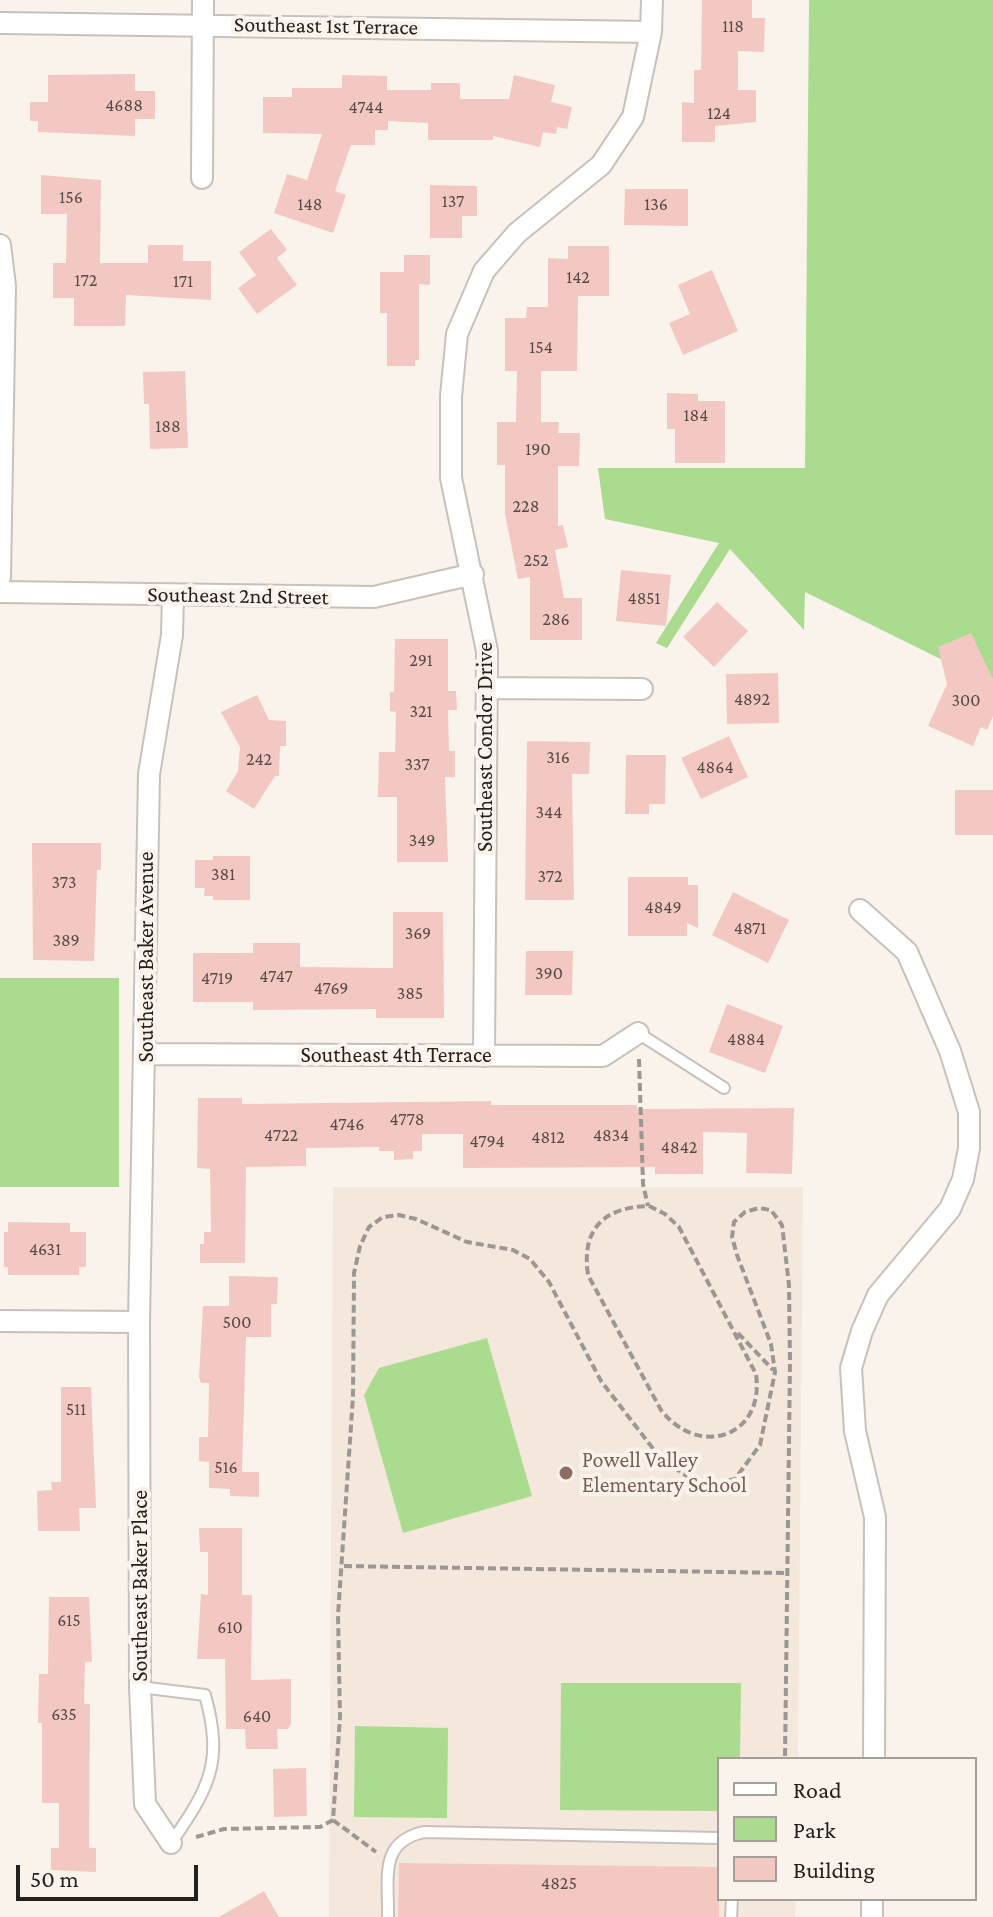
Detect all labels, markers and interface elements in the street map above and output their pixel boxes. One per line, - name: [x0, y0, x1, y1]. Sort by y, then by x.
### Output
- street label: Southeast 1st Terrace: [234, 11, 418, 41]
- house number: 118: [722, 15, 744, 37]
- house number: 4688: [105, 94, 143, 116]
- house number: 4744: [349, 96, 383, 118]
- house number: 124: [707, 102, 731, 124]
- house number: 156: [59, 186, 83, 208]
- house number: 137: [442, 190, 464, 212]
- house number: 148: [298, 193, 322, 215]
- house number: 136: [644, 193, 668, 215]
- house number: 142: [566, 266, 590, 288]
- house number: 172: [75, 269, 97, 291]
- house number: 171: [173, 270, 193, 292]
- house number: 154: [529, 336, 553, 358]
- house number: 184: [684, 404, 708, 426]
- house number: 188: [155, 415, 181, 437]
- house number: 190: [525, 438, 551, 460]
- house number: 228: [513, 495, 539, 517]
- house number: 252: [523, 549, 549, 571]
- street label: Southeast 2nd Street: [147, 581, 329, 611]
- house number: 4851: [628, 587, 660, 609]
- house number: 286: [542, 608, 570, 630]
- street label: Southeast Condor Drive: [472, 642, 498, 852]
- house number: 291: [409, 649, 433, 671]
- house number: 4892: [734, 688, 770, 710]
- house number: 300: [952, 689, 980, 711]
- house number: 321: [409, 700, 433, 722]
- house number: 316: [546, 746, 570, 768]
- house number: 242: [246, 748, 272, 770]
- house number: 337: [404, 753, 430, 775]
- house number: 4864: [696, 756, 734, 778]
- house number: 344: [536, 801, 562, 823]
- house number: 349: [409, 829, 435, 851]
- street label: Southeast Baker Avenue: [133, 852, 159, 1062]
- house number: 381: [211, 863, 235, 885]
- house number: 372: [537, 865, 563, 887]
- house number: 373: [51, 871, 77, 893]
- house number: 4849: [644, 896, 682, 918]
- house number: 4871: [734, 917, 766, 939]
- house number: 369: [405, 922, 431, 944]
- house number: 389: [52, 929, 80, 951]
- house number: 390: [535, 962, 563, 984]
- house number: 4747: [259, 965, 293, 987]
- house number: 4719: [201, 967, 233, 989]
- house number: 4769: [314, 977, 348, 999]
- house number: 385: [397, 982, 423, 1004]
- house number: 4884: [727, 1028, 765, 1050]
- street label: Southeast 4th Terrace: [300, 1042, 492, 1068]
- house number: 4778: [390, 1108, 424, 1130]
- house number: 4746: [330, 1113, 364, 1135]
- house number: 4722: [264, 1124, 298, 1146]
- house number: 4834: [593, 1124, 629, 1146]
- house number: 4812: [531, 1126, 565, 1148]
- house number: 4794: [469, 1130, 505, 1152]
- house number: 4842: [661, 1136, 697, 1158]
- house number: 4631: [29, 1238, 61, 1260]
- house number: 500: [223, 1311, 251, 1333]
- house number: 511: [66, 1398, 86, 1420]
- place label: Powell Valley Elementary School: [582, 1447, 747, 1498]
- house number: 516: [214, 1456, 238, 1478]
- marker: Powell Valley Elementary School: [557, 1464, 575, 1482]
- street label: Southeast Baker Place: [127, 1490, 153, 1682]
- house number: 615: [57, 1609, 81, 1631]
- house number: 610: [217, 1616, 243, 1638]
- house number: 635: [51, 1703, 77, 1725]
- house number: 640: [243, 1705, 271, 1727]
- legend: [717, 1757, 977, 1901]
- text: Road: [793, 1776, 842, 1803]
- text: Park: [793, 1816, 836, 1843]
- scale bar: [20, 1849, 202, 1899]
- text: Building: [793, 1856, 875, 1883]
- text: 50 m: [30, 1865, 79, 1892]
- house number: 4825: [541, 1872, 577, 1894]

